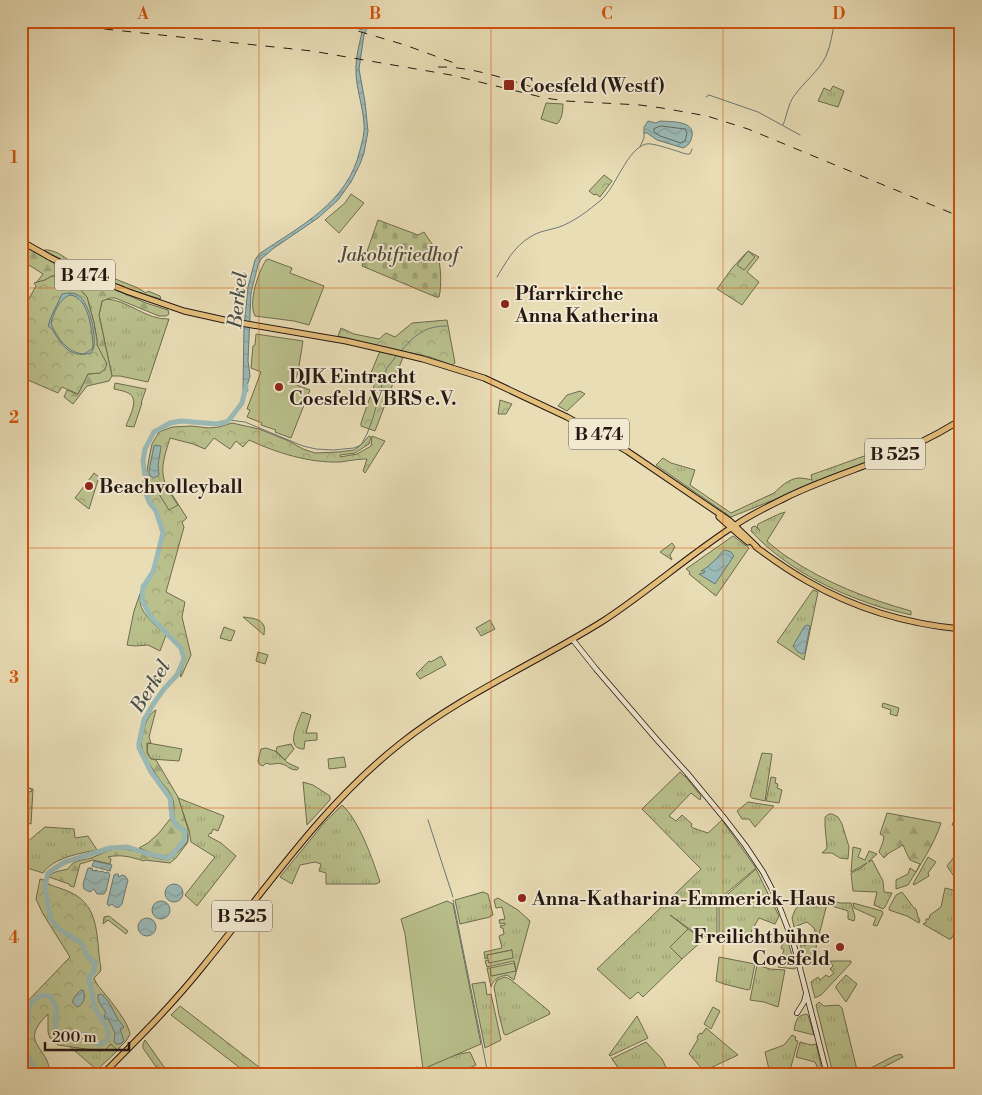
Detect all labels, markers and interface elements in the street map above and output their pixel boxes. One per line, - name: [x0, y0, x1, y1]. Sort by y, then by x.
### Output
- text: A: [136, 4, 149, 24]
- text: B: [369, 4, 381, 24]
- text: C: [601, 4, 613, 24]
- text: D: [833, 4, 846, 24]
- place label: Coesfeld (Westf): [520, 74, 664, 98]
- marker: Coesfeld (Westf): [502, 78, 516, 92]
- text: 1: [10, 148, 18, 168]
- park label: Jakobifriedhof: [338, 243, 464, 267]
- road number: B 474: [55, 260, 115, 290]
- water label: Berkel: [223, 270, 254, 331]
- place label: Pfarrkirche Anna Katherina: [514, 282, 659, 328]
- marker: Pfarrkirche Anna Katherina: [499, 298, 511, 310]
- place label: DJK Eintracht Coesfeld VBRS e.V.: [289, 365, 457, 411]
- marker: DJK Eintracht Coesfeld VBRS e.V.: [273, 381, 285, 393]
- text: 2: [9, 408, 19, 428]
- road number: B 474: [569, 418, 629, 449]
- road number: B 525: [865, 438, 925, 469]
- place label: Beachvolleyball: [99, 475, 243, 499]
- marker: Beachvolleyball: [83, 480, 95, 492]
- water label: Berkel: [125, 656, 177, 718]
- text: 3: [9, 668, 19, 688]
- place label: Anna-Katharina-Emmerick-Haus: [531, 887, 835, 911]
- marker: Anna-Katharina-Emmerick-Haus: [516, 892, 528, 904]
- road number: B 525: [212, 900, 272, 931]
- place label: Freilichtbühne Coesfeld: [693, 925, 830, 971]
- text: 4: [9, 928, 20, 948]
- marker: Freilichtbühne Coesfeld: [834, 941, 846, 953]
- scale bar: [45, 1020, 129, 1052]
- text: 200 m: [52, 1028, 97, 1047]

